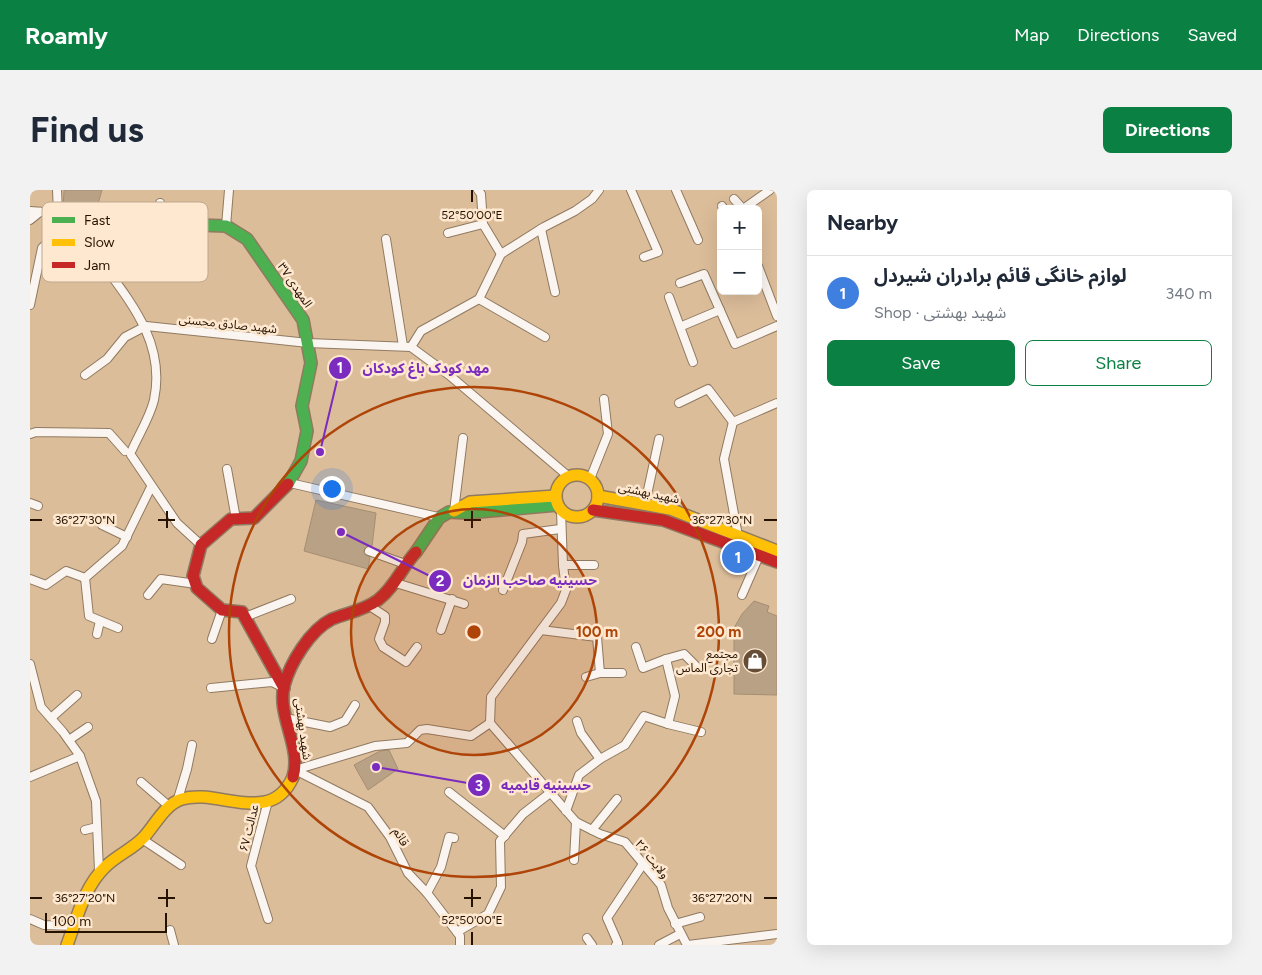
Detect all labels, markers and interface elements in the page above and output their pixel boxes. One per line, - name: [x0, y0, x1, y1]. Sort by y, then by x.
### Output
- text: Roamly: [25, 21, 108, 50]
- text: Map: [1014, 24, 1049, 46]
- text: Directions: [1077, 24, 1159, 46]
- text: Saved: [1187, 24, 1237, 46]
- button: Directions: [1103, 107, 1232, 153]
- text: Find us: [30, 109, 144, 151]
- legend: [42, 202, 208, 282]
- map controls: [717, 205, 762, 295]
- button: +: [717, 205, 762, 250]
- text: 52°50'00"E: [441, 208, 503, 222]
- text: Nearby: [827, 210, 898, 235]
- text: Fast: [84, 212, 110, 229]
- text: Slow: [84, 234, 115, 251]
- button: −: [717, 250, 762, 295]
- text: Jam: [84, 257, 110, 274]
- street label: المهدی ۳۷: [275, 260, 315, 310]
- text: لوازم خانگی قائم برادران شیردل: [874, 264, 1127, 287]
- text: 1: [840, 284, 846, 303]
- text: 340 m: [1166, 284, 1212, 303]
- text: Shop · شهید بهشتی: [874, 303, 1006, 322]
- street label: شهید صادق محسنی: [178, 312, 278, 336]
- button: Save: [827, 340, 1015, 386]
- button: Share: [1025, 340, 1212, 386]
- callout: مهد کودک باغ کودکان: [328, 353, 500, 382]
- text: 1: [337, 359, 343, 377]
- text: مهد کودک باغ کودکان: [363, 360, 489, 379]
- your location: [319, 476, 345, 502]
- street label: شهید بهشتی: [617, 480, 681, 506]
- text: 36°27'30"N: [55, 513, 115, 527]
- text: 36°27'30"N: [692, 513, 752, 527]
- pin: 1: [722, 538, 754, 576]
- callout: حسینیه صاحب الزمان: [428, 566, 607, 595]
- text: 2: [436, 572, 445, 590]
- text: حسینیه صاحب الزمان: [463, 572, 597, 589]
- centre of rings: [465, 623, 483, 641]
- text: 100 m: [576, 623, 618, 641]
- text: 200 m: [697, 623, 741, 641]
- place label: مجتمع تجاری الماس: [676, 647, 738, 675]
- shop icon: مجتمع تجاری الماس: [742, 648, 768, 674]
- street label: شهید بهشتی: [292, 697, 314, 761]
- callout: حسینیه قایمیه: [466, 771, 601, 800]
- text: 3: [475, 777, 483, 795]
- text: حسینیه قایمیه: [501, 777, 591, 794]
- street label: عدالت ۶۷: [236, 803, 262, 853]
- street label: قائم: [388, 825, 412, 850]
- street label: ولایت ۲۶: [632, 837, 672, 881]
- text: 36°27'20"N: [55, 891, 115, 905]
- text: 36°27'20"N: [692, 891, 752, 905]
- scale bar: [45, 910, 168, 933]
- text: 100 m: [52, 913, 91, 930]
- text: 52°50'00"E: [441, 913, 503, 927]

